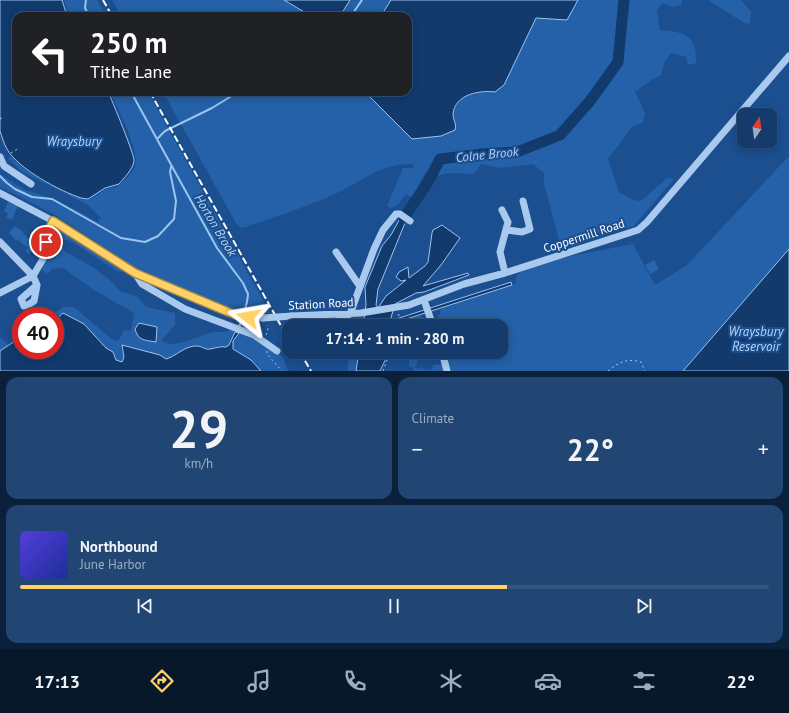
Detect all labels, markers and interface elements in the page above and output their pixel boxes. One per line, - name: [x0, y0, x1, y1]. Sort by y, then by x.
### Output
- text: 250 m: [90, 24, 167, 61]
- icon: left: [24, 28, 76, 80]
- text: Tithe Lane: [90, 60, 172, 83]
- north arrow: [737, 108, 777, 148]
- map controls: [737, 108, 777, 148]
- water label: Wraysbury: [47, 133, 103, 150]
- water label: Colne Brook: [455, 143, 520, 166]
- water label: Horton Brook: [190, 191, 242, 261]
- street label: Coppermill Road: [541, 215, 626, 256]
- pin: [29, 225, 63, 259]
- icon: arrive: [35, 231, 57, 253]
- street label: Station Road: [288, 294, 354, 313]
- position arrow: [227, 296, 269, 338]
- speed limit sign: 40: [12, 307, 64, 359]
- water label: Wraysbury Reservoir: [729, 323, 785, 355]
- text: 17:14 · 1 min · 280 m: [326, 329, 464, 348]
- text: 29: [169, 395, 228, 462]
- text: Climate: [412, 410, 454, 427]
- text: 22°: [567, 430, 614, 469]
- text: −: [412, 435, 423, 463]
- text: +: [758, 435, 769, 463]
- text: km/h: [185, 455, 213, 472]
- text: Northbound: [80, 537, 157, 556]
- text: June Harbor: [80, 556, 146, 573]
- icon: previous: [134, 595, 156, 617]
- icon: pause: [383, 595, 405, 617]
- icon: next: [633, 595, 655, 617]
- icon: directions: [148, 667, 176, 695]
- icon: music: [245, 667, 273, 695]
- icon: phone: [341, 667, 369, 695]
- icon: climate: [437, 667, 465, 695]
- icon: car: [534, 667, 562, 695]
- icon: filters: [630, 667, 658, 695]
- text: 17:13: [34, 670, 80, 693]
- text: 22°: [726, 670, 755, 693]

